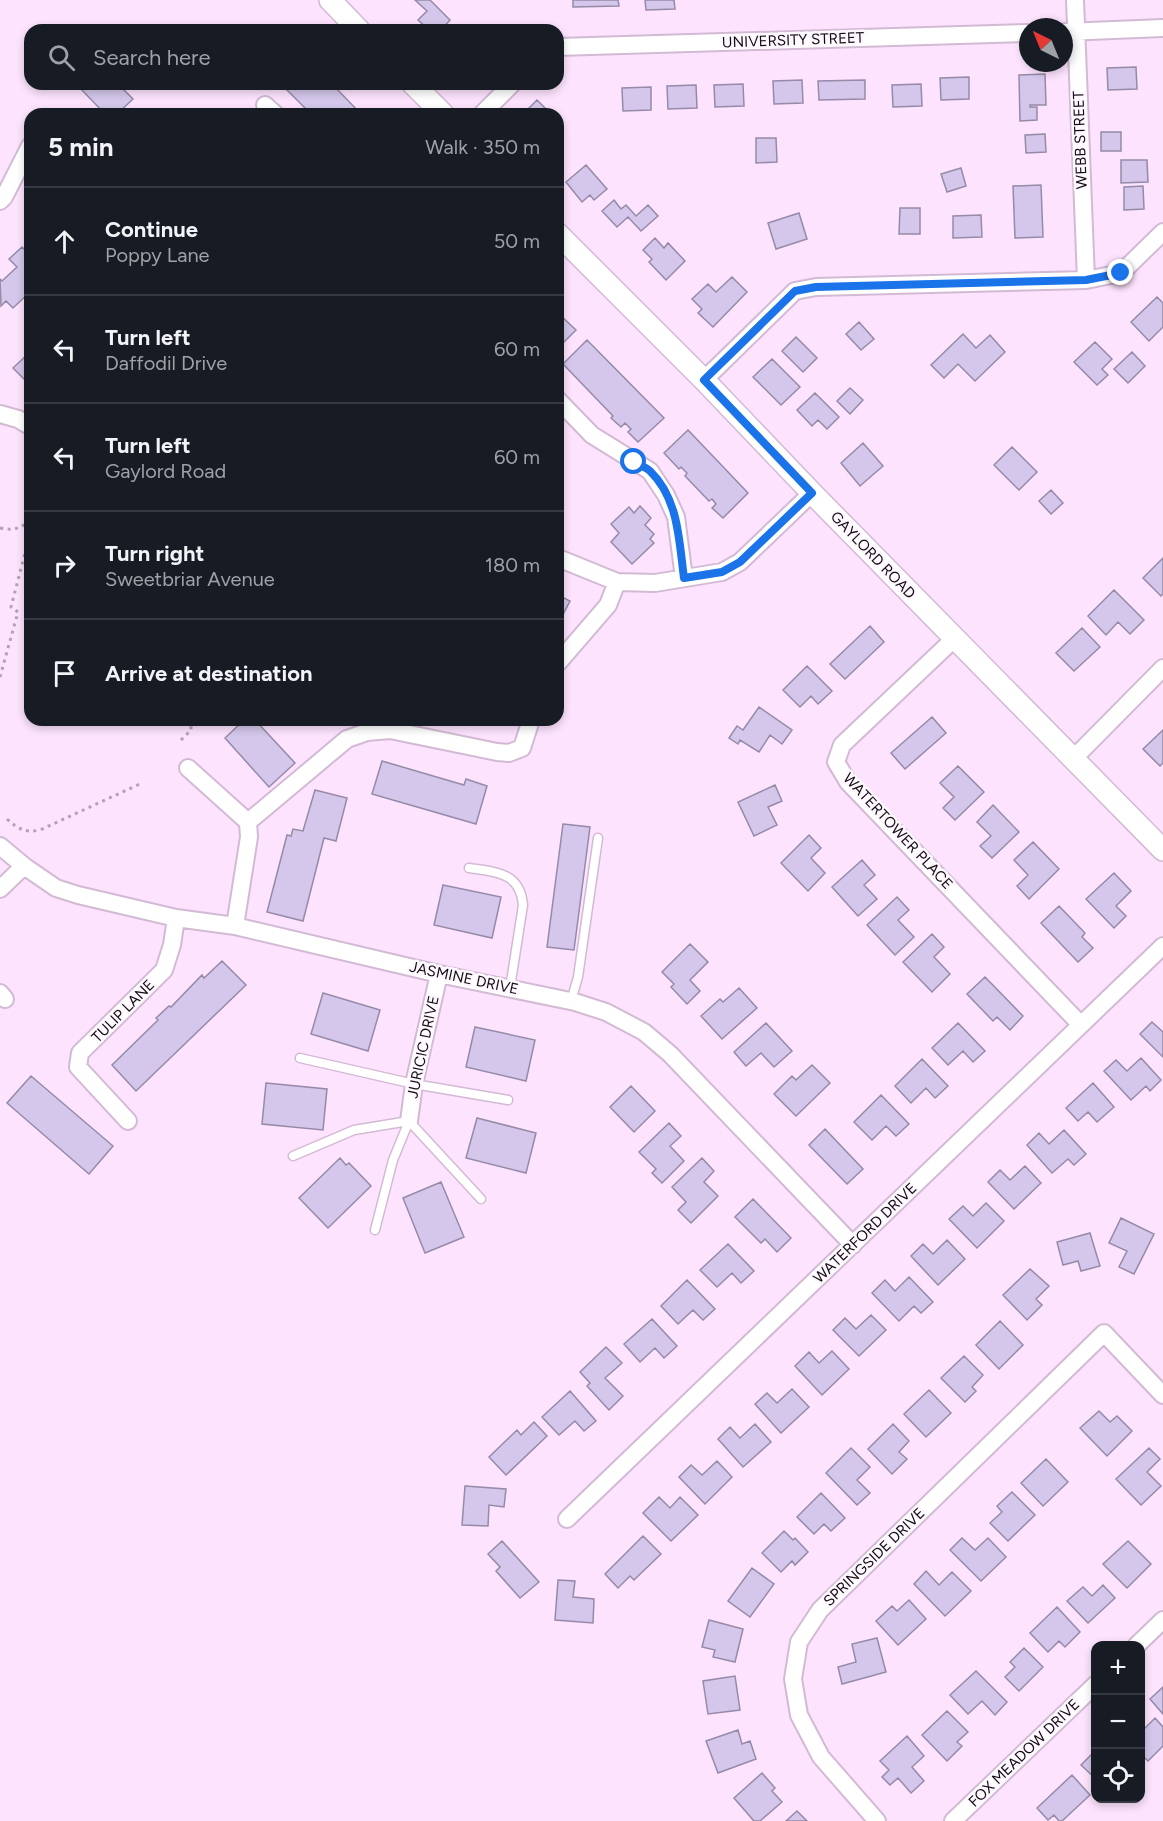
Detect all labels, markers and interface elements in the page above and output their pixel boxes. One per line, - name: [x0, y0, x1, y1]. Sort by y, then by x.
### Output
- north arrow: [1019, 18, 1073, 72]
- search box: [24, 24, 564, 90]
- street label: UNIVERSITY STREET: [722, 28, 865, 51]
- icon: search: [45, 41, 78, 74]
- text: Search here: [93, 44, 211, 71]
- street label: WEBB STREET: [1069, 90, 1091, 189]
- text: 5 min: [48, 131, 114, 163]
- text: Walk · 350 m: [425, 135, 540, 159]
- text: Continue: [105, 216, 198, 243]
- icon: ahead: [48, 225, 81, 258]
- text: 50 m: [494, 229, 540, 253]
- text: Poppy Lane: [105, 243, 210, 267]
- route end: [1107, 259, 1133, 285]
- text: Turn left: [105, 324, 191, 351]
- icon: left: [48, 333, 81, 366]
- text: 60 m: [494, 337, 540, 361]
- text: Daffodil Drive: [105, 351, 227, 375]
- text: Turn left: [105, 432, 191, 459]
- icon: left: [48, 441, 81, 474]
- text: 60 m: [494, 445, 540, 469]
- route start: [620, 448, 646, 474]
- text: Gaylord Road: [105, 459, 226, 483]
- street label: GAYLORD ROAD: [827, 508, 919, 602]
- text: Turn right: [105, 540, 204, 567]
- icon: right: [48, 549, 81, 582]
- text: 180 m: [485, 553, 540, 577]
- text: Sweetbriar Avenue: [105, 567, 275, 591]
- icon: arrive: [48, 657, 81, 690]
- text: Arrive at destination: [105, 660, 313, 687]
- street label: WATERTOWER PLACE: [839, 769, 957, 893]
- street label: JASMINE DRIVE: [408, 958, 520, 998]
- street label: TULIP LANE: [88, 976, 158, 1046]
- street label: JURICIC DRIVE: [403, 994, 443, 1100]
- street label: WATERFORD DRIVE: [810, 1179, 920, 1287]
- street label: SPRINGSIDE DRIVE: [820, 1504, 928, 1610]
- map controls: [1091, 1641, 1145, 1803]
- button: +: [1091, 1641, 1145, 1695]
- street label: FOX MEADOW DRIVE: [965, 1695, 1083, 1811]
- button: −: [1091, 1695, 1145, 1749]
- button: locate: [1091, 1749, 1145, 1803]

